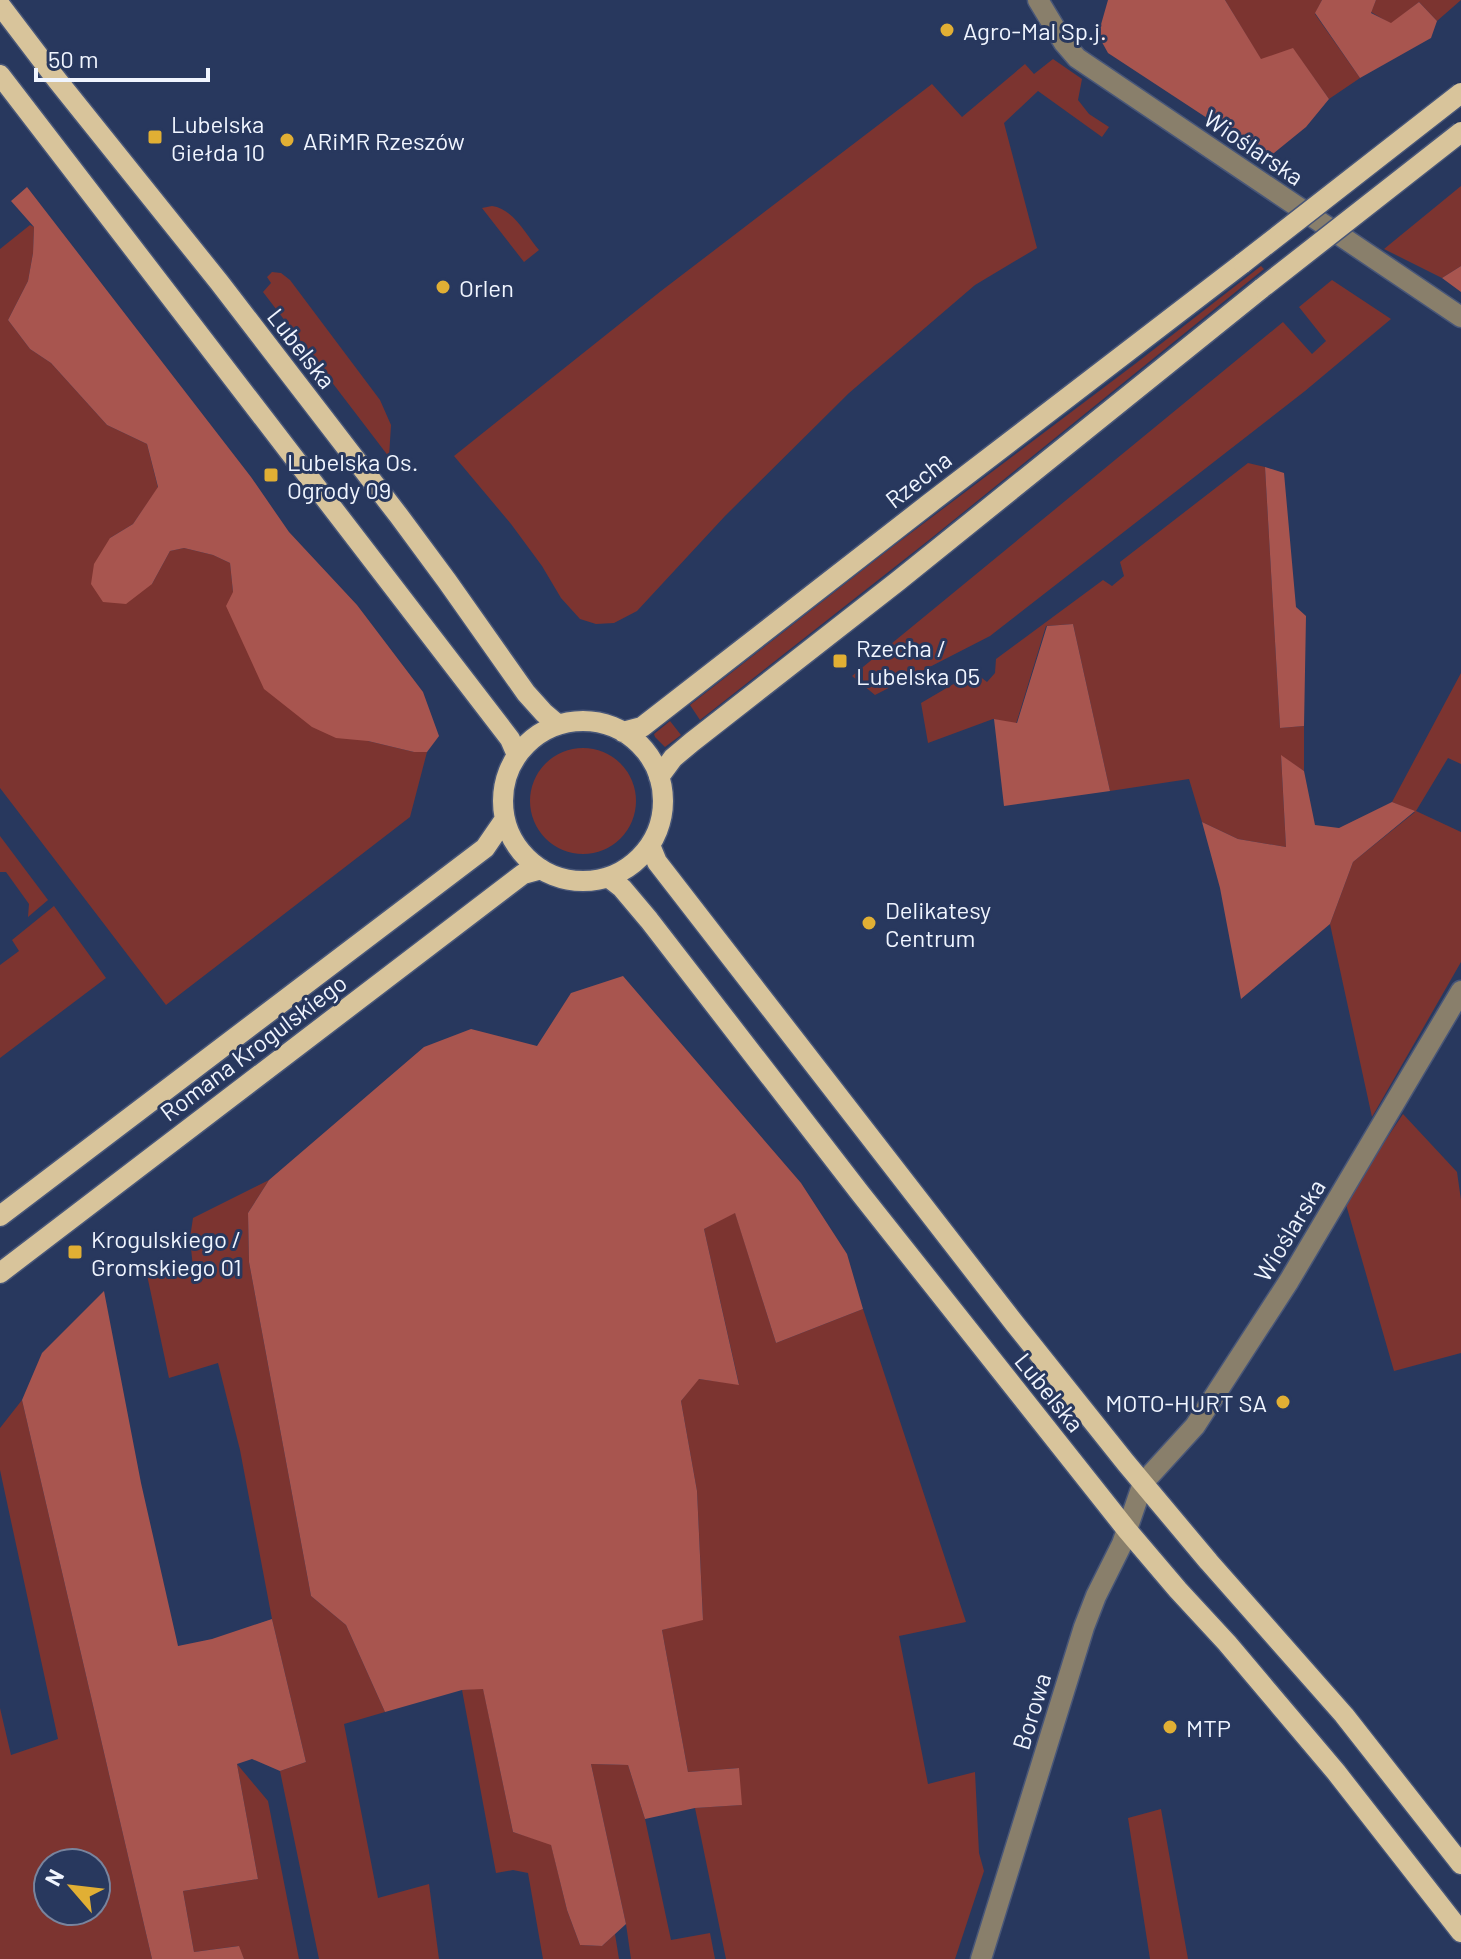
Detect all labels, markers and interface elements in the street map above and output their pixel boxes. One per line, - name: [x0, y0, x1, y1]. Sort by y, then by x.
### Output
- place label: Agro-Mal Sp.j.: [963, 16, 1107, 45]
- marker: Agro-Mal Sp.j.: [938, 21, 956, 39]
- scale bar: [36, 32, 208, 82]
- text: 50 m: [48, 44, 99, 73]
- street label: Wioślarska: [1199, 103, 1309, 191]
- place label: Lubelska Giełda 10: [171, 109, 265, 166]
- place label: ARiMR Rzeszów: [303, 126, 465, 155]
- marker: Lubelska Giełda 10: [146, 128, 164, 146]
- marker: ARiMR Rzeszów: [278, 131, 296, 149]
- place label: Orlen: [459, 273, 514, 302]
- marker: Orlen: [434, 278, 452, 296]
- street label: Lubelska: [262, 302, 342, 394]
- street label: Rzecha: [879, 444, 957, 514]
- place label: Lubelska Os. Ogrody 09: [287, 447, 418, 504]
- marker: Lubelska Os. Ogrody 09: [262, 466, 280, 484]
- place label: Rzecha / Lubelska 05: [856, 633, 980, 690]
- marker: Rzecha / Lubelska 05: [831, 652, 849, 670]
- place label: Delikatesy Centrum: [885, 895, 991, 952]
- marker: Delikatesy Centrum: [860, 914, 878, 932]
- street label: Romana Krogulskiego: [154, 967, 352, 1127]
- street label: Wioślarska: [1247, 1174, 1331, 1286]
- place label: Krogulskiego / Gromskiego 01: [91, 1224, 242, 1281]
- marker: Krogulskiego / Gromskiego 01: [66, 1243, 84, 1261]
- street label: Lubelska: [1009, 1347, 1091, 1437]
- place label: MOTO-HURT SA: [1105, 1388, 1267, 1417]
- marker: MOTO-HURT SA: [1274, 1393, 1292, 1411]
- street label: Borowa: [1006, 1669, 1056, 1753]
- place label: MTP: [1186, 1713, 1231, 1742]
- marker: MTP: [1161, 1718, 1179, 1736]
- north arrow: [32, 1847, 112, 1927]
- text: N: [39, 1865, 68, 1890]

